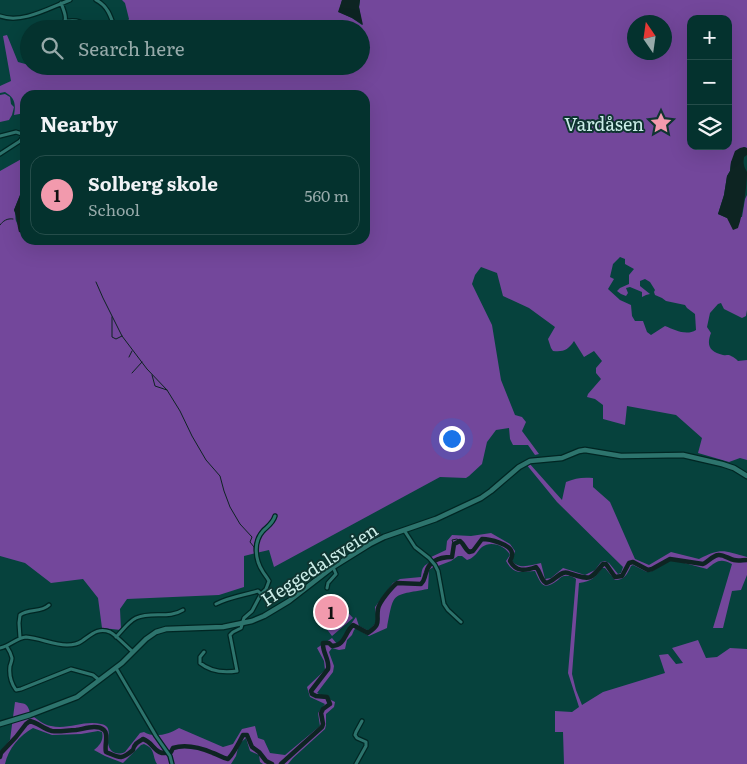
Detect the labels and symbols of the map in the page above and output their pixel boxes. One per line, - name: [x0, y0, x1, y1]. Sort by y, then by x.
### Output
- north arrow: [627, 15, 672, 60]
- place label: Vardåsen: [564, 110, 644, 137]
- place icon: Vardåsen: [648, 110, 674, 136]
- your location: [439, 426, 465, 452]
- street label: Heggedalsveien: [255, 516, 383, 612]
- pin: 1: [315, 593, 347, 631]

